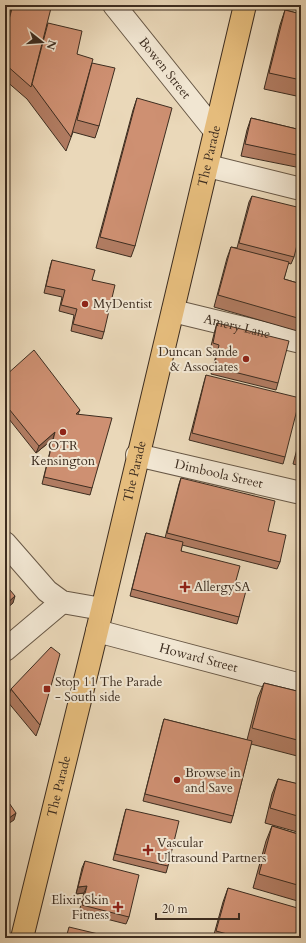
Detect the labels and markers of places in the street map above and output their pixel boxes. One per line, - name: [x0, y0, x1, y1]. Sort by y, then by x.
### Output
- place label: MyDentist: [93, 295, 152, 313]
- marker: MyDentist: [80, 299, 90, 309]
- place label: Duncan Sande & Associates: [158, 343, 238, 376]
- marker: Duncan Sande & Associates: [241, 354, 251, 364]
- marker: OTR Kensington: [58, 427, 68, 437]
- place label: OTR Kensington: [31, 437, 96, 470]
- place label: AllergySA: [194, 578, 251, 596]
- marker: AllergySA: [179, 581, 191, 593]
- place label: Stop 11 The Parade - South side: [55, 673, 163, 706]
- marker: Stop 11 The Parade - South side: [42, 684, 52, 694]
- place label: Browse in and Save: [185, 764, 241, 797]
- marker: Browse in and Save: [172, 775, 182, 785]
- place label: Vascular Ultrasound Partners: [157, 834, 266, 867]
- marker: Vascular Ultrasound Partners: [142, 844, 154, 856]
- place label: Elixir Skin Fitness: [51, 891, 110, 924]
- marker: Elixir Skin Fitness: [112, 901, 124, 913]

